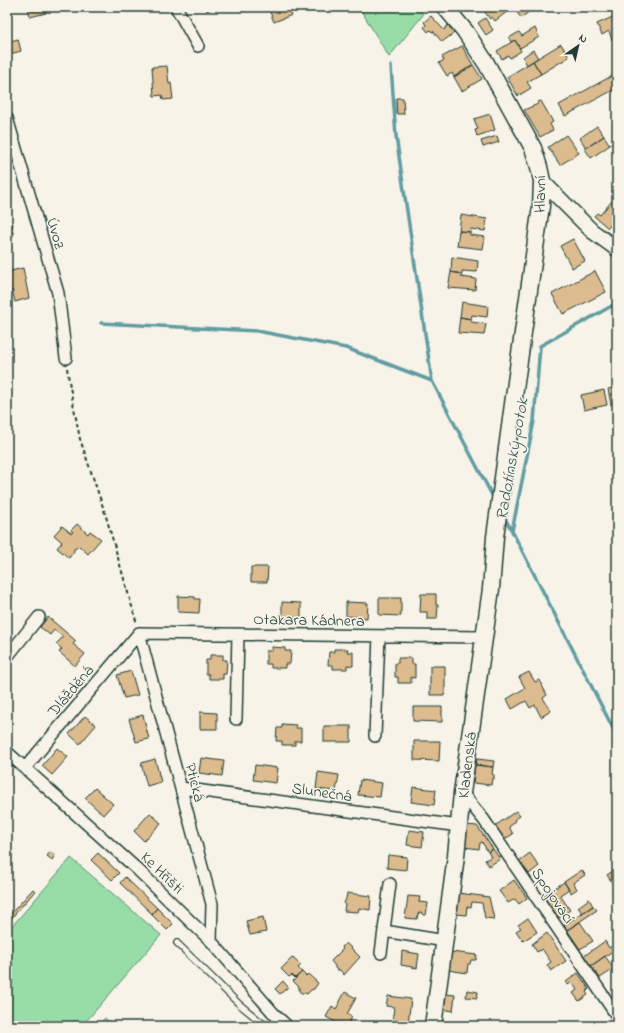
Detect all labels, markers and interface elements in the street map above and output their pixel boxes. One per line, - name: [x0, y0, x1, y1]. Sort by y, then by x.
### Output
- north arrow: [558, 26, 598, 66]
- text: N: [575, 30, 591, 47]
- street label: Hlavní: [529, 175, 553, 213]
- street label: Úvoz: [39, 215, 71, 252]
- water label: Radotínský potok: [489, 395, 537, 522]
- street label: Otakara Kádnera: [253, 608, 365, 634]
- street label: Dlážděná: [42, 660, 100, 723]
- street label: Kladenská: [452, 731, 484, 800]
- street label: Ptická: [177, 761, 211, 804]
- street label: Slunečná: [290, 777, 353, 809]
- street label: Ke Hřišti: [134, 847, 189, 900]
- street label: Spojovací: [525, 863, 580, 929]

